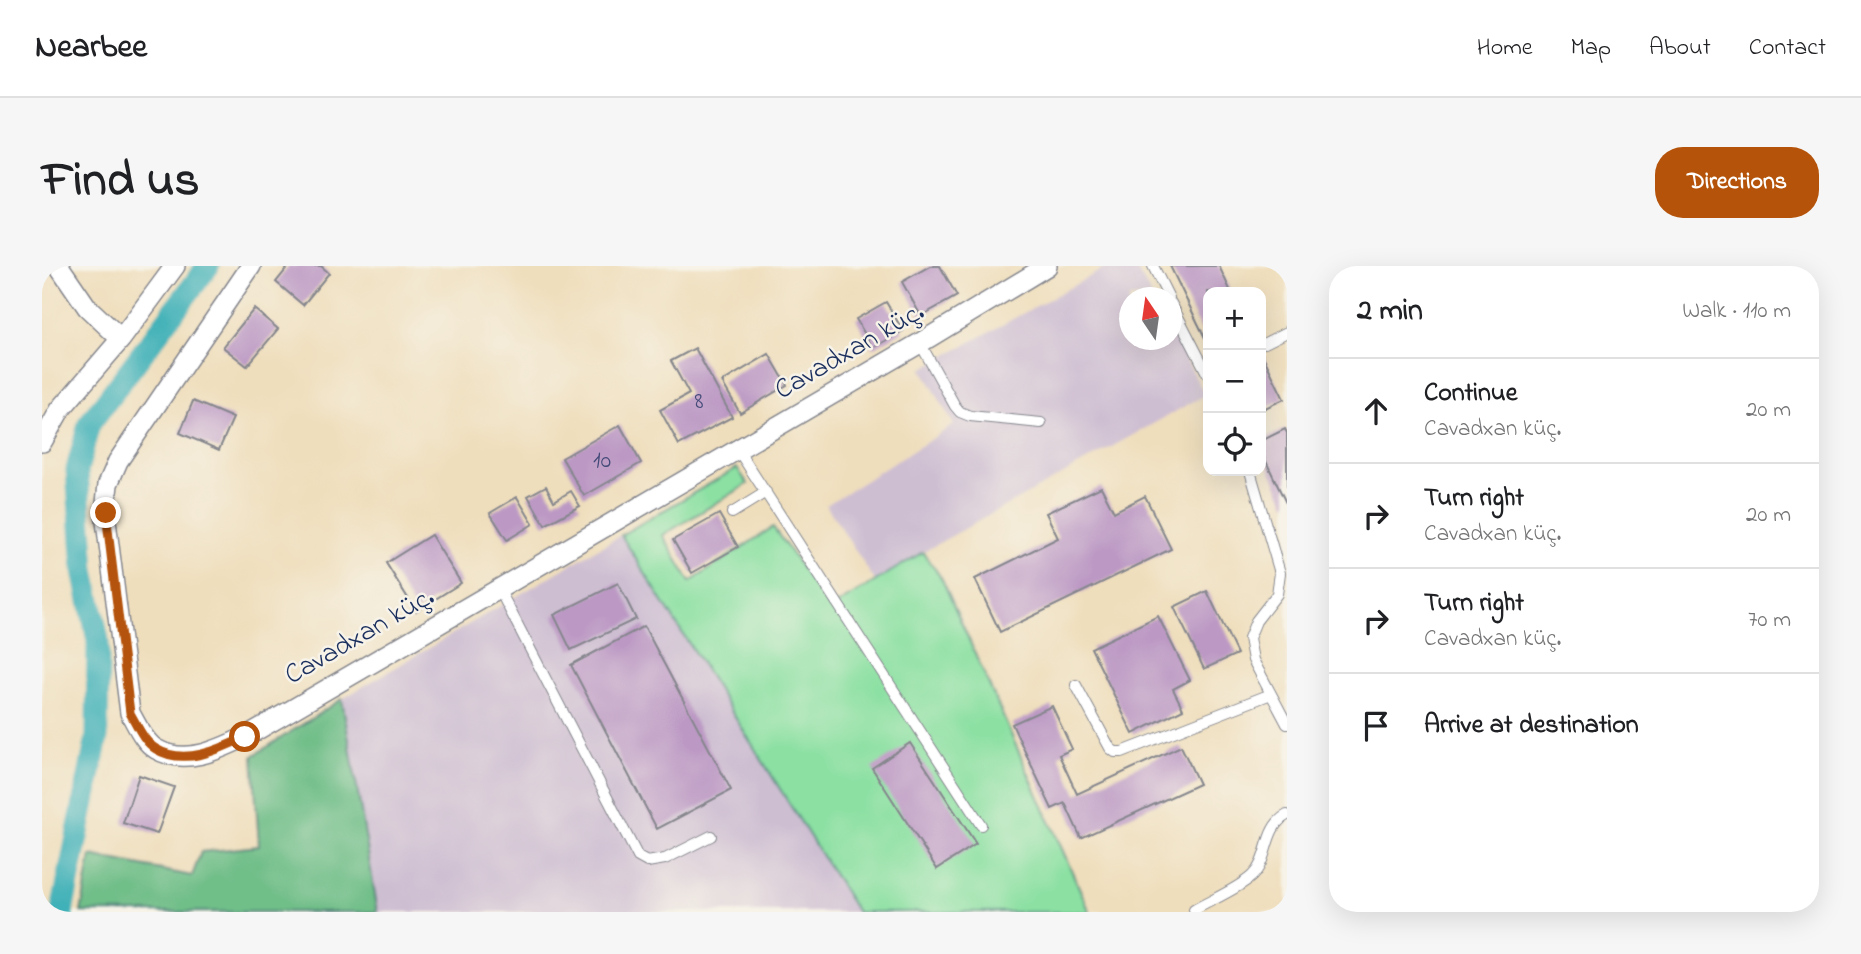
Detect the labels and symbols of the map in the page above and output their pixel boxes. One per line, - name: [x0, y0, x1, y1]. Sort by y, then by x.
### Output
- north arrow: [1119, 287, 1182, 350]
- street label: Cavadxan küç.: [767, 293, 933, 411]
- house number: 8: [695, 385, 704, 420]
- house number: 10: [593, 444, 611, 479]
- route end: [90, 497, 121, 528]
- street label: Cavadxan küç.: [277, 578, 443, 696]
- route start: [229, 721, 260, 752]

